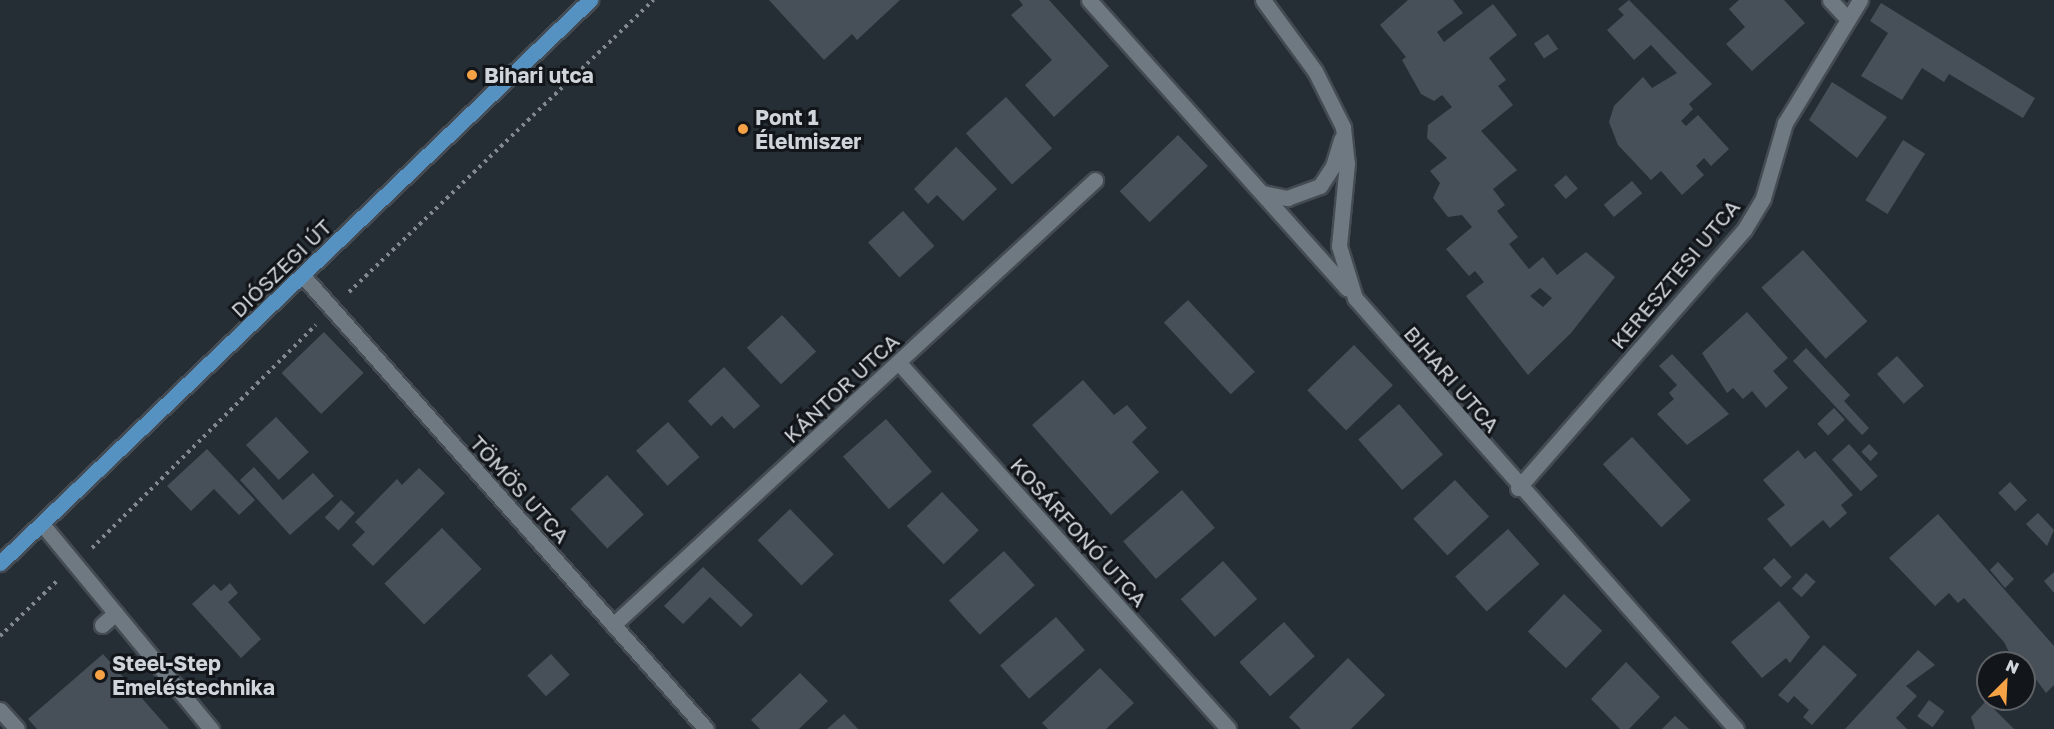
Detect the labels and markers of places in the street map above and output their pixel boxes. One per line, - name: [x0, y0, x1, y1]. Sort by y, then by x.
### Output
- place label: Bihari utca: [484, 62, 594, 88]
- marker: Bihari utca: [465, 68, 479, 82]
- place label: Pont 1 Élelmiszer: [755, 104, 862, 154]
- marker: Pont 1 Élelmiszer: [736, 122, 750, 136]
- place label: Steel-Step Emeléstechnika: [112, 650, 275, 700]
- marker: Steel-Step Emeléstechnika: [93, 668, 107, 682]

